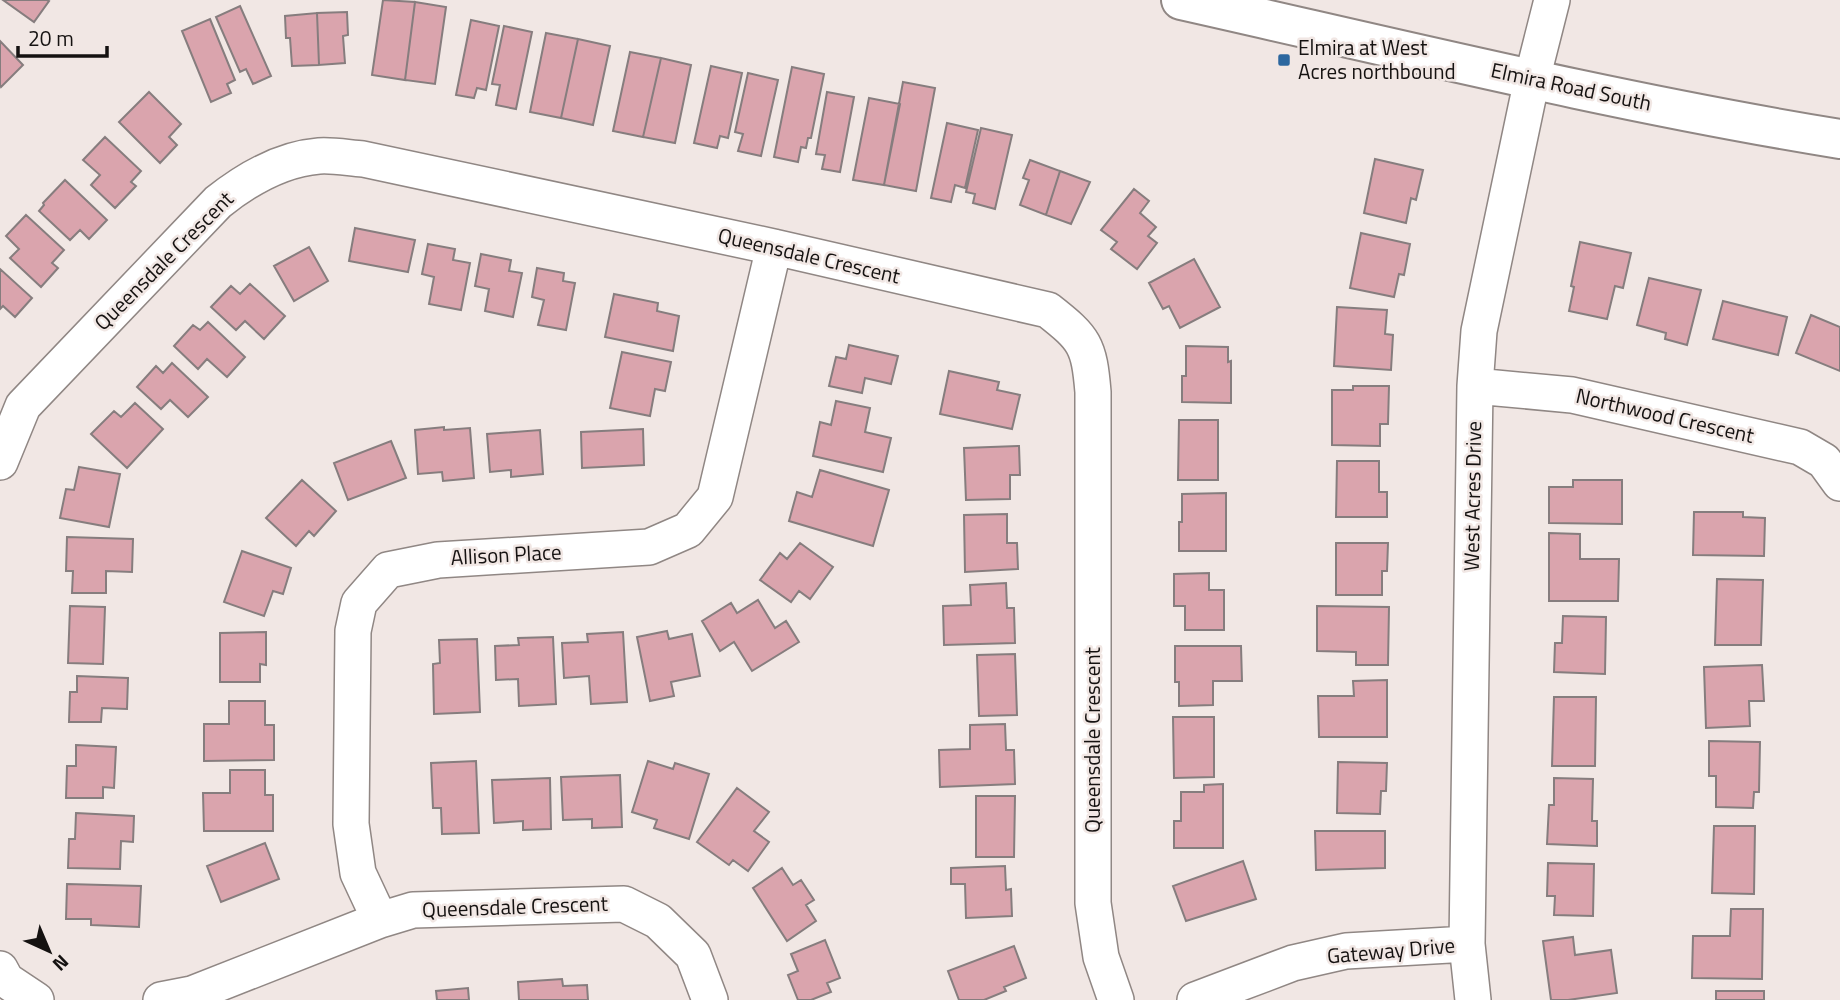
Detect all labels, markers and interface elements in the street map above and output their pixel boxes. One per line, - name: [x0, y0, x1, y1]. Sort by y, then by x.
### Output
- scale bar: [18, 14, 107, 58]
- text: 20 m: [28, 22, 74, 54]
- place label: Elmira at West Acres northbound: [1298, 31, 1456, 87]
- marker: Elmira at West Acres northbound: [1276, 52, 1292, 68]
- street label: Elmira Road South: [1488, 53, 1654, 119]
- street label: Queensdale Crescent: [86, 183, 241, 337]
- street label: Queensdale Crescent: [715, 219, 904, 292]
- street label: Northwood Crescent: [1573, 379, 1758, 451]
- street label: West Acres Drive: [1455, 421, 1489, 571]
- street label: Allison Place: [450, 535, 562, 573]
- street label: Queensdale Crescent: [1076, 646, 1108, 833]
- street label: Queensdale Crescent: [421, 887, 609, 925]
- north arrow: [14, 916, 84, 986]
- street label: Gateway Drive: [1326, 928, 1456, 972]
- text: N: [46, 949, 76, 979]

